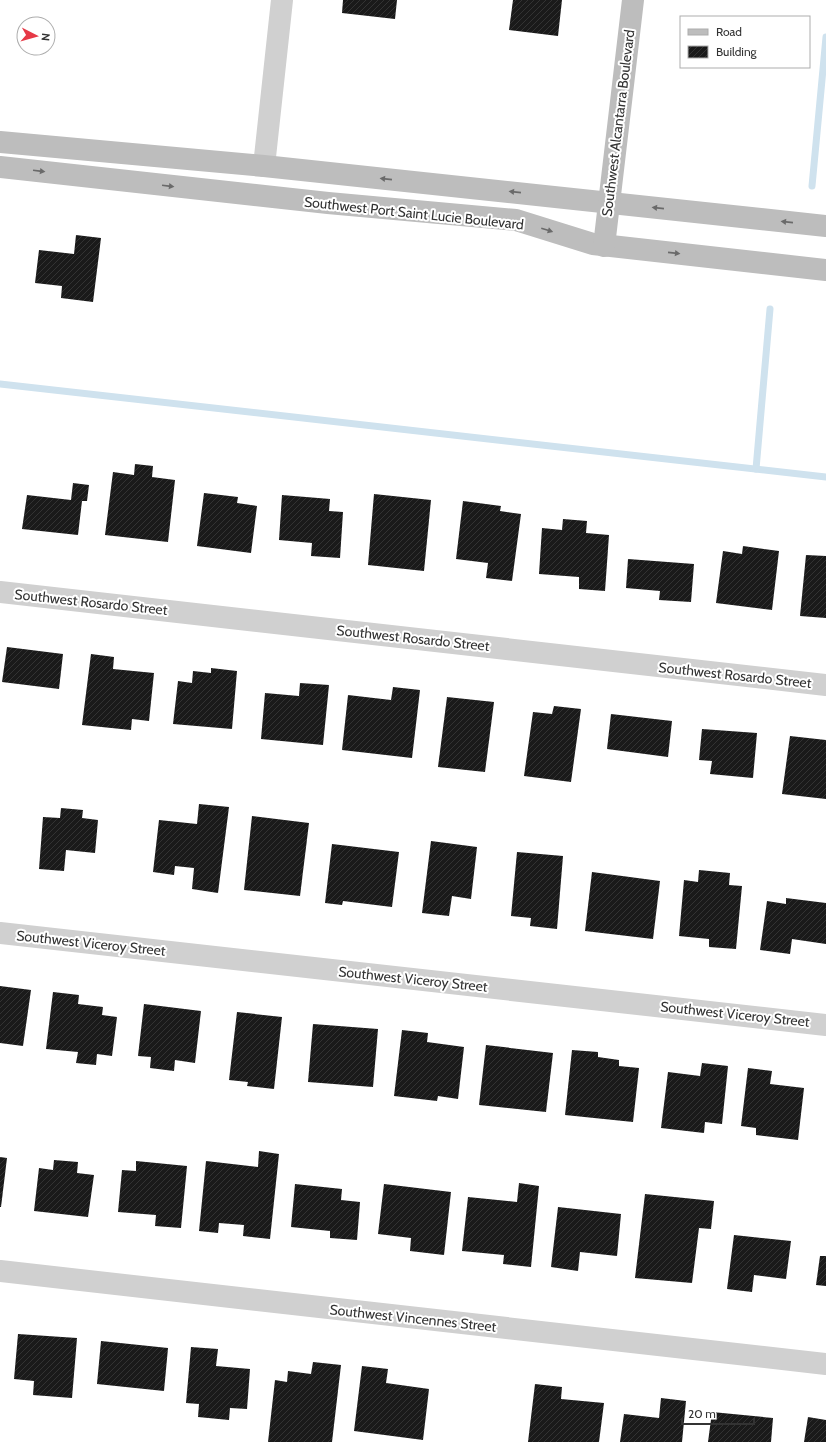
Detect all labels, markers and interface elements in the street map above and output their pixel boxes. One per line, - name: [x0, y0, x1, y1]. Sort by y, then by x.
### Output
- north arrow: [16, 16, 56, 56]
- legend: [680, 16, 810, 68]
- text: Road: [716, 24, 742, 39]
- street label: Southwest Alcantarra Boulevard: [598, 29, 638, 217]
- text: N: [39, 32, 53, 42]
- text: Building: [716, 44, 758, 59]
- one-way arrow: [33, 168, 45, 175]
- one-way arrow: [379, 175, 392, 182]
- one-way arrow: [162, 183, 174, 189]
- one-way arrow: [509, 189, 521, 196]
- street label: Southwest Port Saint Lucie Boulevard: [303, 193, 525, 233]
- one-way arrow: [652, 205, 664, 211]
- one-way arrow: [781, 219, 793, 225]
- one-way arrow: [541, 227, 553, 233]
- one-way arrow: [668, 250, 680, 256]
- street label: Southwest Rosardo Street: [14, 585, 169, 619]
- street label: Southwest Rosardo Street: [336, 621, 491, 655]
- street label: Southwest Rosardo Street: [658, 658, 813, 692]
- street label: Southwest Viceroy Street: [16, 926, 167, 960]
- street label: Southwest Viceroy Street: [338, 962, 489, 996]
- street label: Southwest Viceroy Street: [660, 997, 811, 1031]
- street label: Southwest Vincennes Street: [329, 1300, 497, 1336]
- scale bar: [682, 1400, 754, 1426]
- text: 20 m: [688, 1406, 716, 1421]

